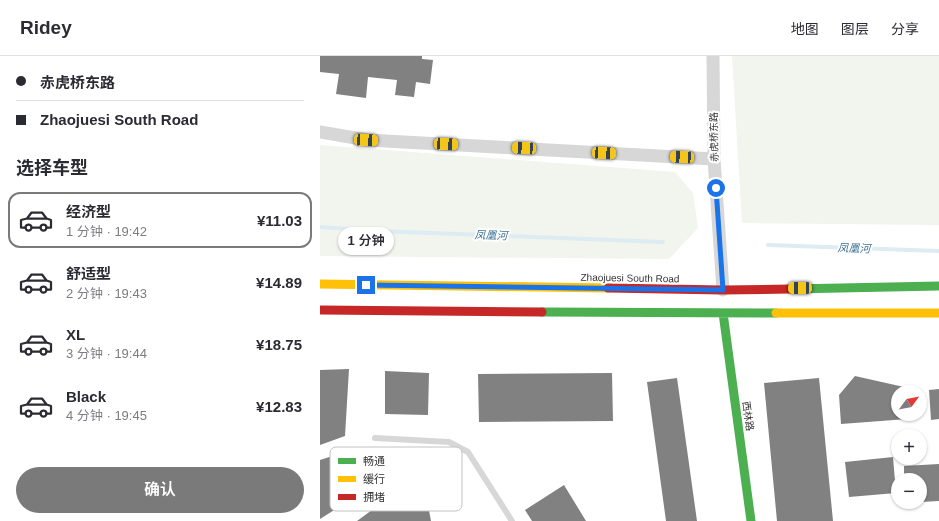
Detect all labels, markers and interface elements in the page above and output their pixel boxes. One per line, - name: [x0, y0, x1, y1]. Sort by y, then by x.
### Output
- text: Ridey: [20, 17, 72, 38]
- text: 地图: [791, 21, 819, 37]
- text: 图层: [841, 21, 869, 37]
- text: 分享: [891, 21, 919, 37]
- text: 赤虎桥东路: [40, 74, 115, 91]
- text: Zhaojuesi South Road: [40, 111, 198, 128]
- street label: 赤虎桥东路: [708, 112, 720, 162]
- car: [354, 133, 378, 147]
- car: [434, 137, 458, 151]
- car: [512, 141, 536, 155]
- car: [592, 146, 616, 160]
- car: [670, 150, 694, 164]
- text: 选择车型: [16, 158, 88, 178]
- route start: [707, 179, 725, 197]
- icon: car: [18, 202, 54, 238]
- text: 经济型: [66, 203, 111, 220]
- text: ¥11.03: [257, 212, 302, 229]
- text: 1 分钟 · 19:42: [66, 224, 147, 239]
- callout: 1 分钟: [338, 227, 394, 255]
- water label: 凤凰河: [474, 228, 510, 242]
- text: 1 分钟: [348, 233, 384, 248]
- water label: 凤凰河: [837, 241, 873, 255]
- icon: car: [18, 264, 54, 300]
- text: 舒适型: [66, 265, 111, 282]
- street label: Zhaojuesi South Road: [580, 272, 680, 284]
- text: ¥14.89: [256, 274, 302, 291]
- route end: [357, 276, 375, 294]
- car: [788, 282, 812, 294]
- text: 2 分钟 · 19:43: [66, 286, 147, 301]
- icon: car: [18, 326, 54, 362]
- text: XL: [66, 326, 85, 343]
- text: ¥18.75: [256, 336, 302, 353]
- text: 3 分钟 · 19:44: [66, 346, 147, 361]
- north arrow: [891, 385, 927, 421]
- map controls: [891, 385, 927, 509]
- icon: car: [18, 388, 54, 424]
- text: Black: [66, 388, 106, 405]
- text: ¥12.83: [256, 398, 302, 415]
- street label: 西林路: [740, 400, 756, 432]
- text: 4 分钟 · 19:45: [66, 408, 147, 423]
- button: +: [891, 429, 927, 465]
- legend: [330, 447, 462, 511]
- text: 畅通: [363, 455, 385, 467]
- button: 确认: [16, 467, 304, 513]
- text: 缓行: [363, 473, 385, 485]
- button: −: [891, 473, 927, 509]
- text: 拥堵: [363, 491, 385, 503]

